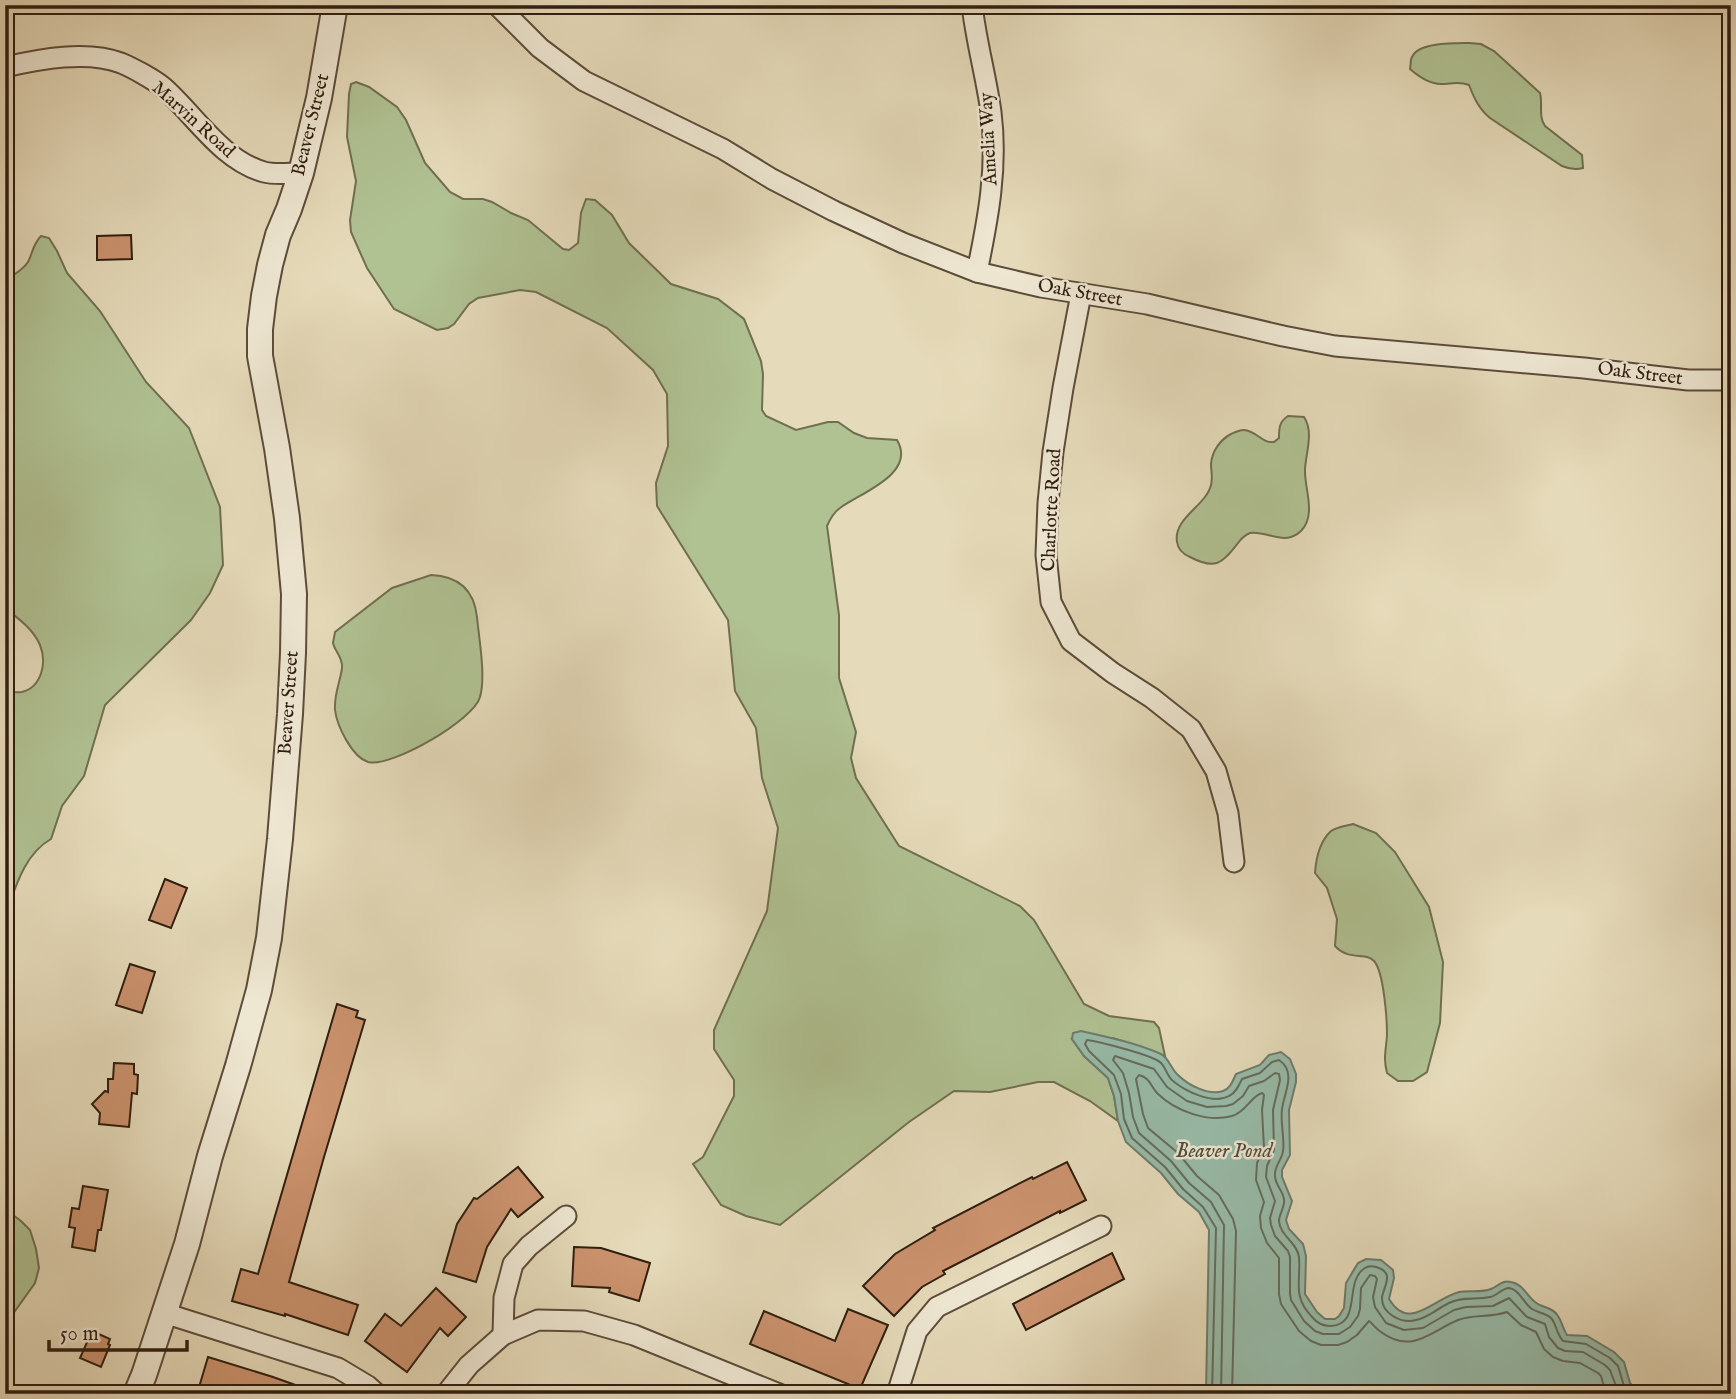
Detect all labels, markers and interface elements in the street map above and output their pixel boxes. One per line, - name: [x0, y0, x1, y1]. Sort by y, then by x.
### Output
- street label: Beaver Street: [287, 71, 335, 179]
- street label: Marvin Road: [146, 76, 240, 164]
- street label: Amelia Way: [975, 91, 1003, 187]
- street label: Oak Street: [1036, 274, 1125, 312]
- street label: Oak Street: [1596, 357, 1684, 391]
- street label: Charlotte Road: [1037, 447, 1067, 572]
- street label: Beaver Street: [273, 649, 305, 756]
- water label: Beaver Pond: [1176, 1138, 1275, 1165]
- scale bar: [49, 1308, 187, 1352]
- text: 50 m: [60, 1321, 99, 1348]

